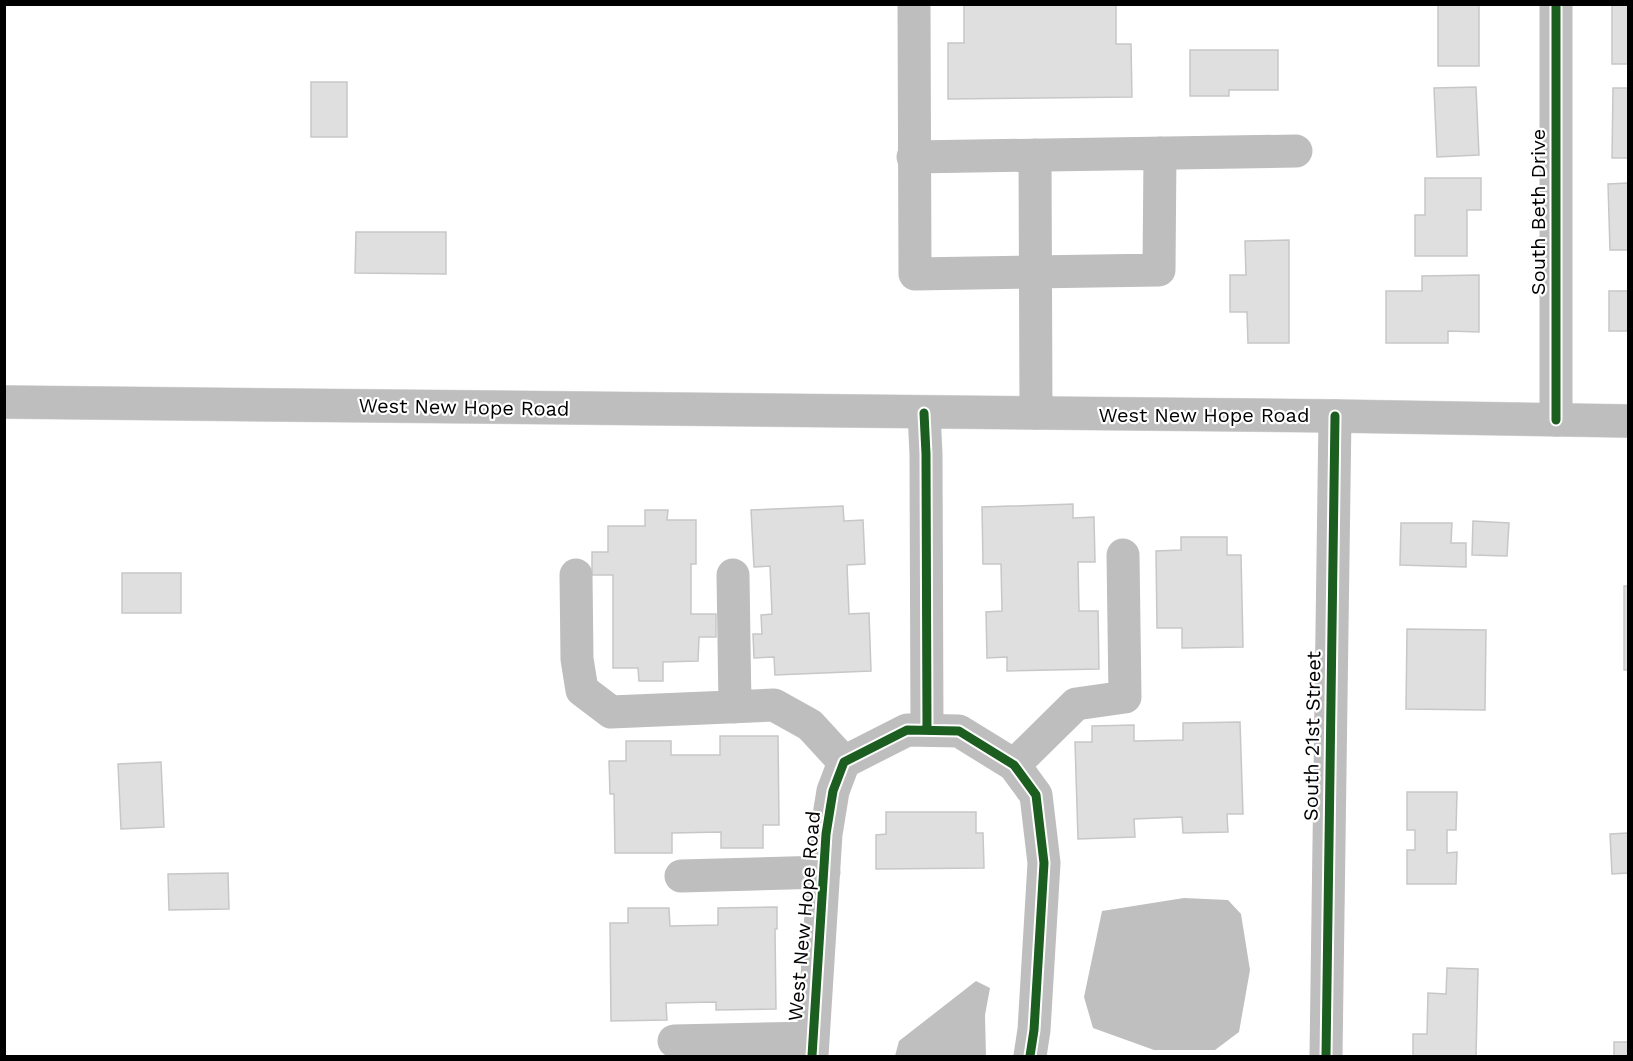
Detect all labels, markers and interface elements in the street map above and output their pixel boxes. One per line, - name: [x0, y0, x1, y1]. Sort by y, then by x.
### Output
- street label: South Beth Drive: [1526, 129, 1550, 295]
- street label: West New Hope Road: [358, 393, 570, 421]
- street label: West New Hope Road: [1099, 403, 1309, 427]
- street label: South 21st Street: [1299, 650, 1325, 821]
- street label: West New Hope Road: [783, 810, 825, 1022]

